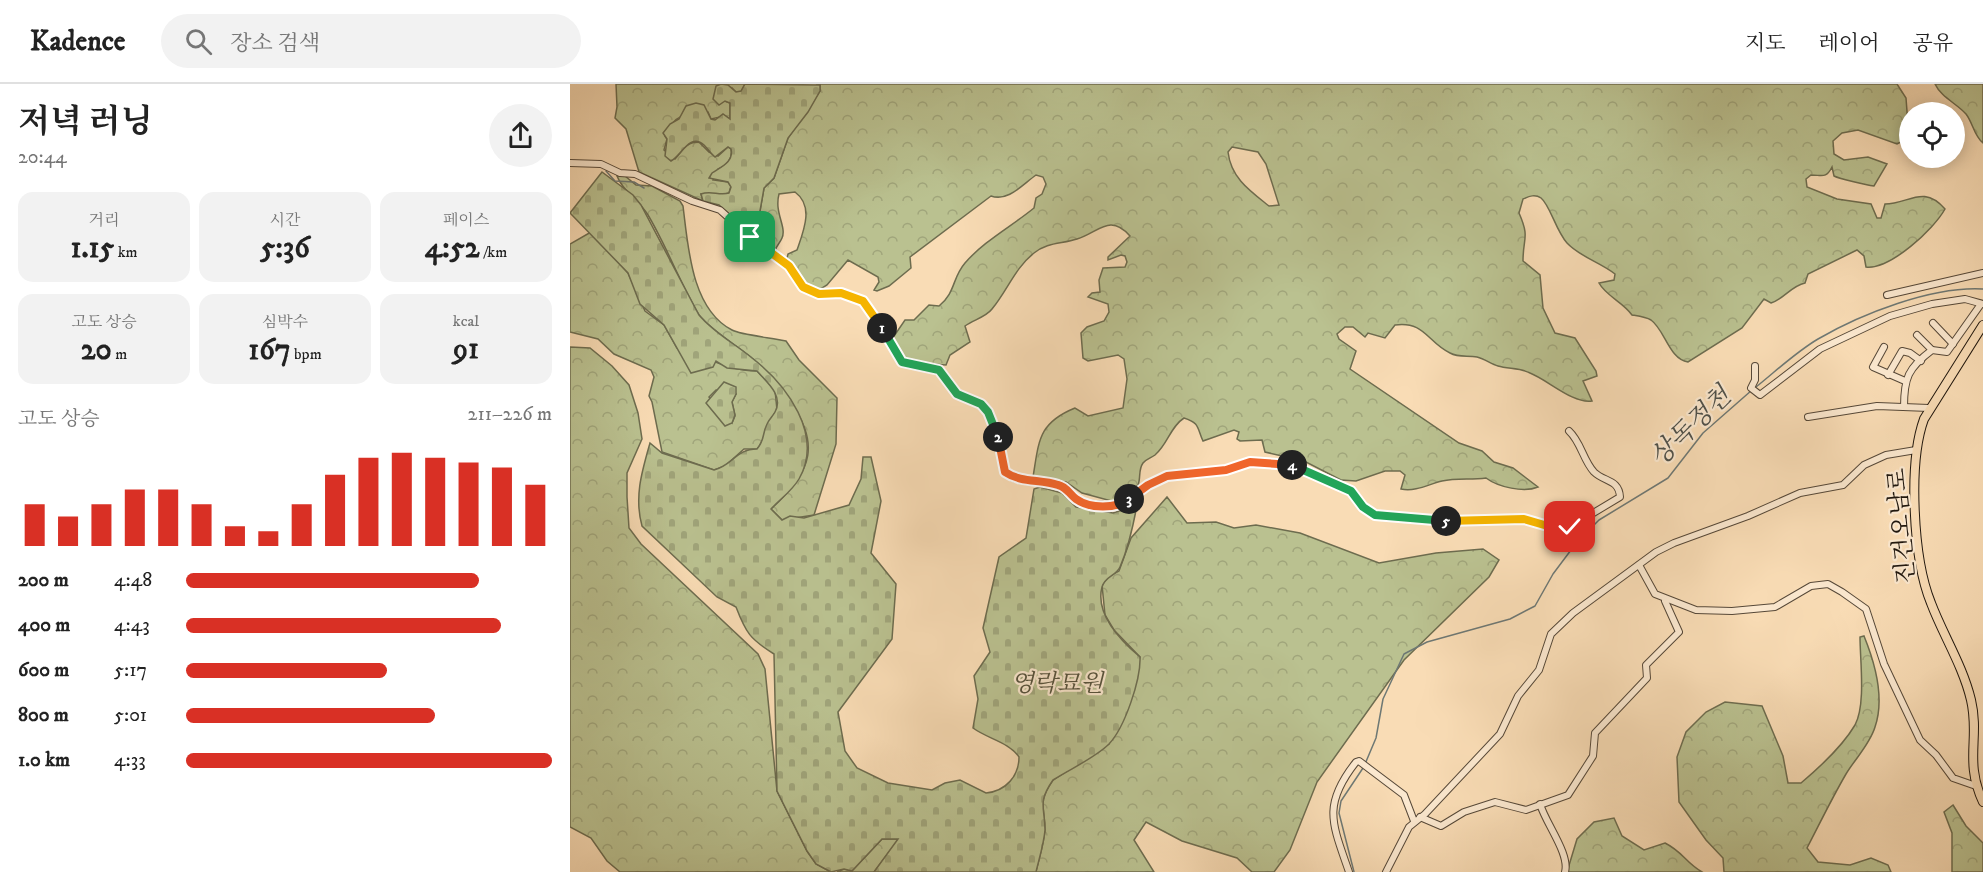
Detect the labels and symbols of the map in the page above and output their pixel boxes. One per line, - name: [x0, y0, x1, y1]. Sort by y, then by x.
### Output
- pin: [724, 211, 775, 262]
- pin: 1: [867, 313, 897, 343]
- water label: 상독정천: [1643, 379, 1740, 474]
- pin: 2: [983, 422, 1013, 452]
- pin: 4: [1277, 450, 1307, 480]
- street label: 진건오남로: [1882, 467, 1922, 585]
- pin: 3: [1114, 484, 1144, 514]
- pin: [1544, 501, 1595, 552]
- pin: 5: [1431, 506, 1461, 536]
- park label: 영락묘원: [1011, 669, 1105, 699]

